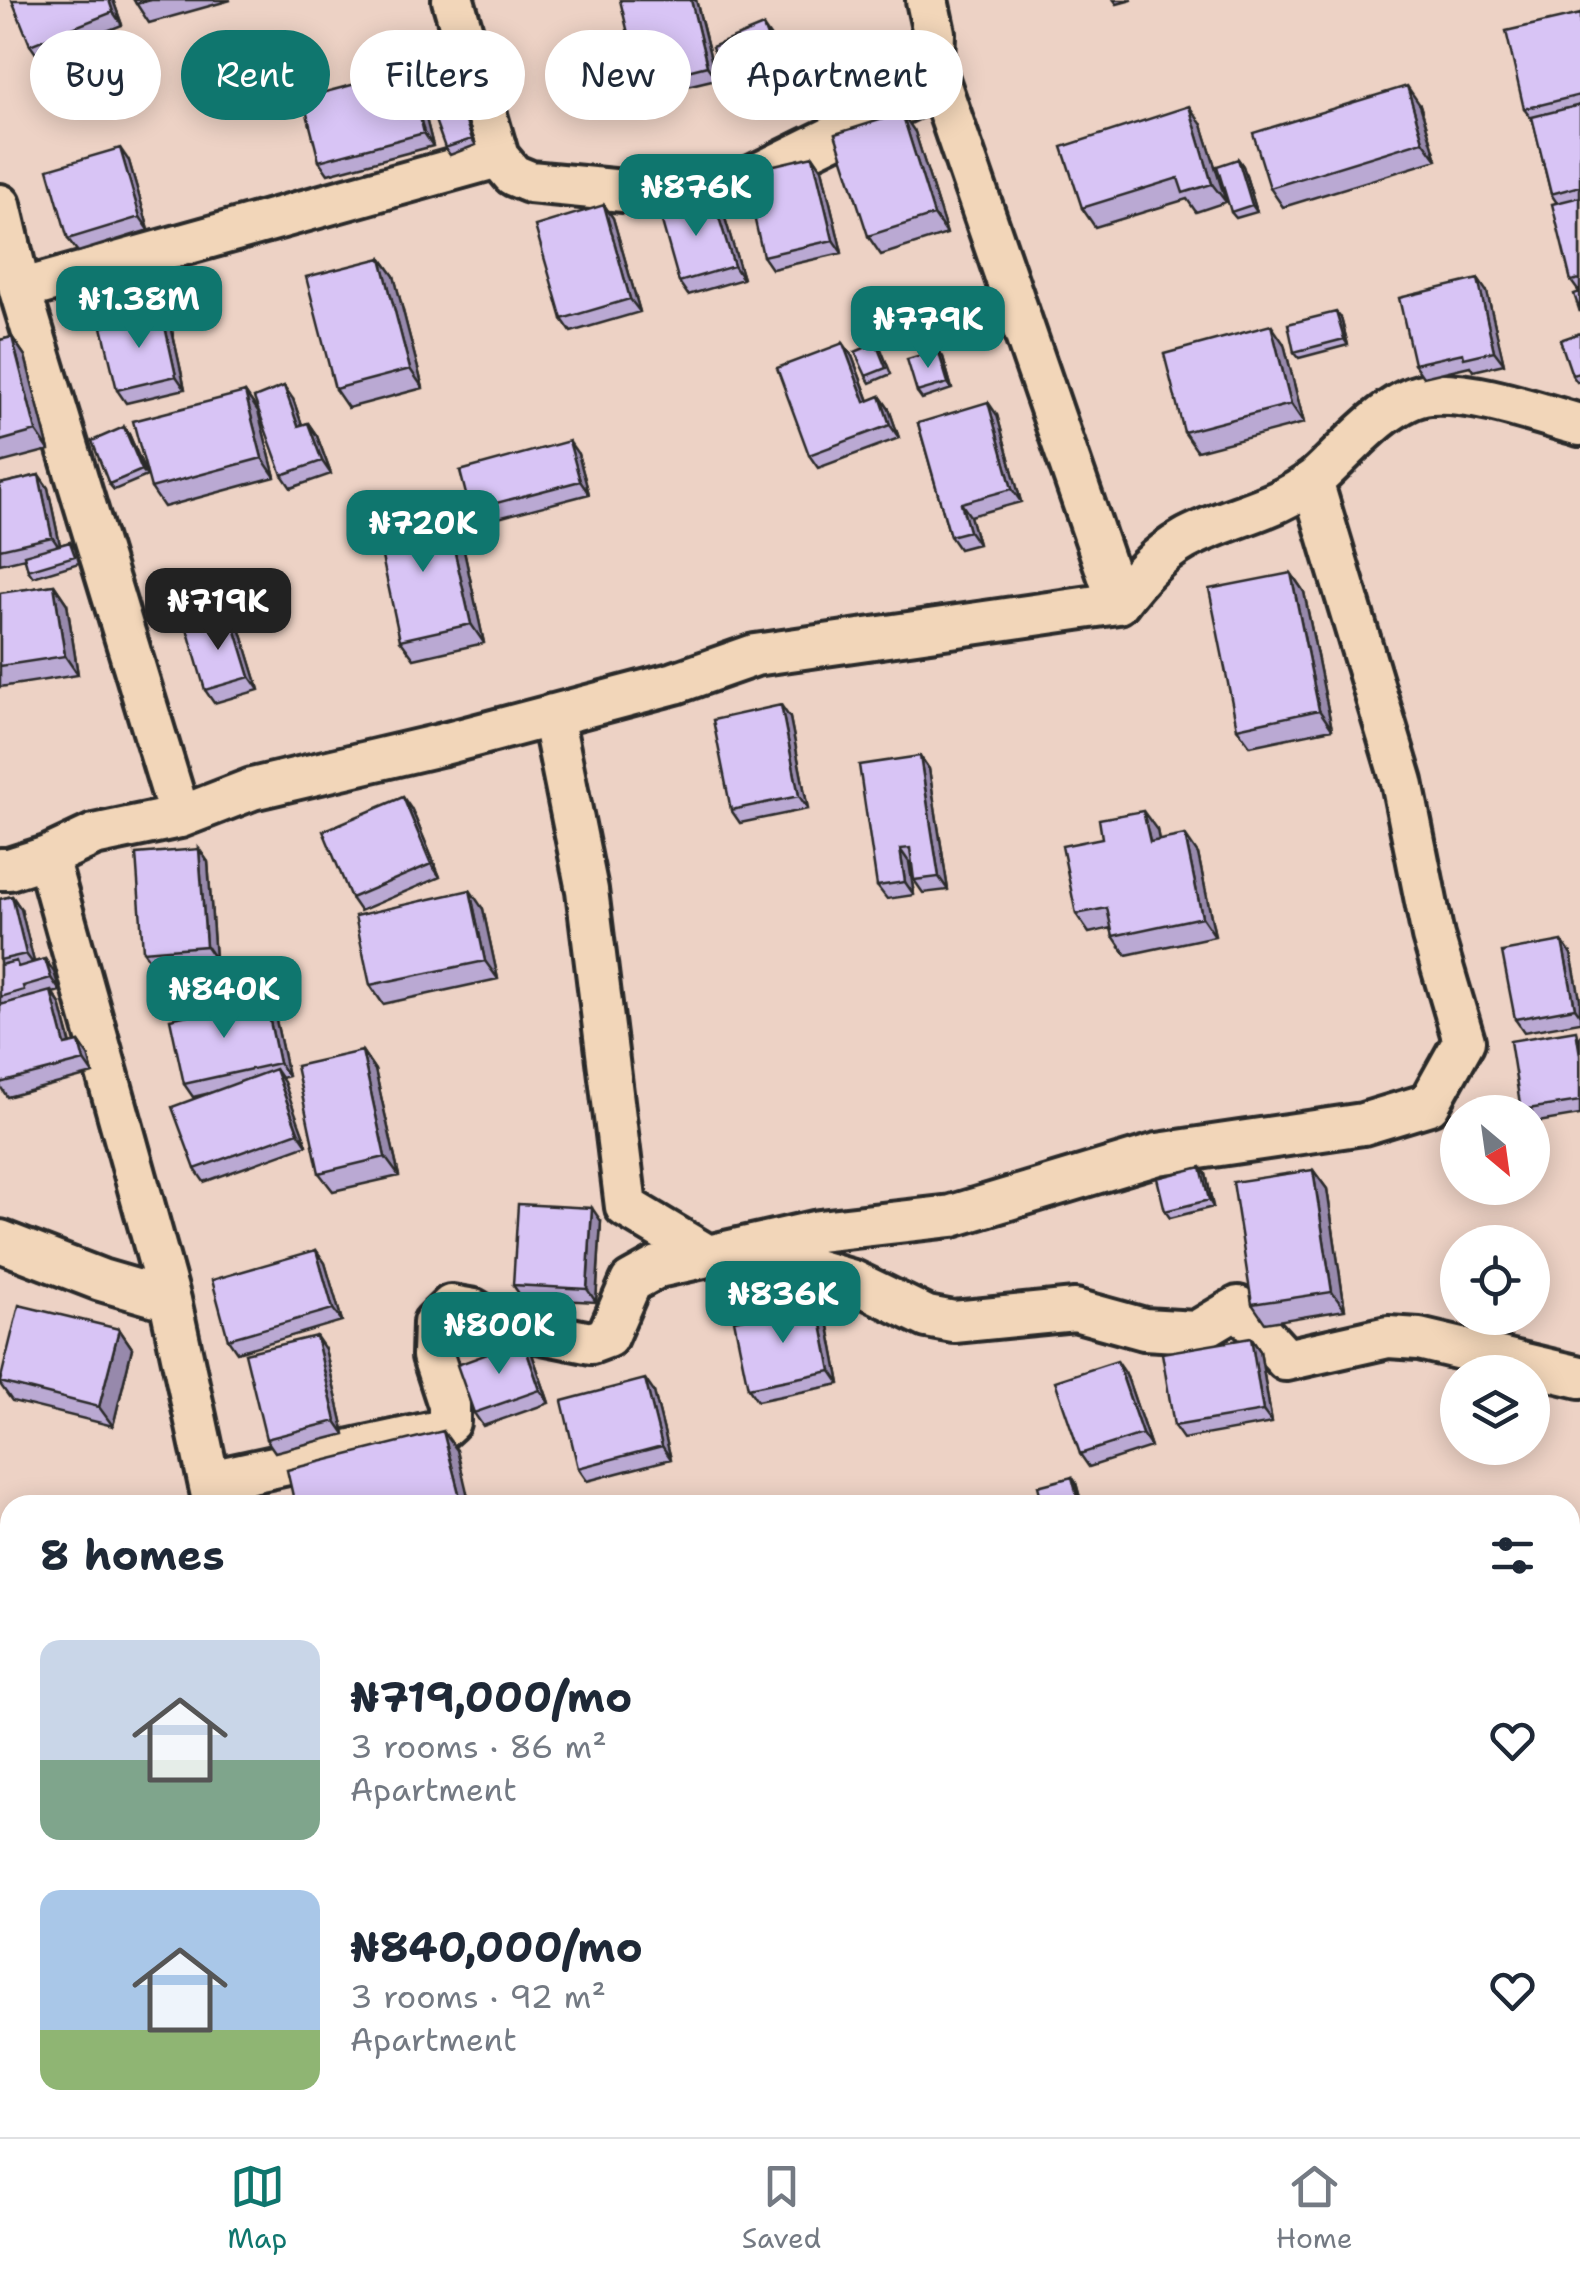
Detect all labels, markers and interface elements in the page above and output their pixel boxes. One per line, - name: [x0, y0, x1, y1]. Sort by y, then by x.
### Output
- chip: Buy: [30, 30, 161, 120]
- chip: Rent: [181, 30, 330, 120]
- chip: Filters: [350, 30, 525, 120]
- chip: New: [545, 30, 691, 120]
- chip: Apartment: [711, 30, 963, 120]
- pin: ₦876K: [626, 154, 766, 239]
- text: ₦876K: [641, 165, 751, 208]
- pin: ₦1.38M: [58, 266, 220, 351]
- text: ₦1.38M: [78, 277, 200, 320]
- pin: ₦779K: [858, 286, 998, 371]
- text: ₦779K: [873, 297, 983, 340]
- pin: ₦720K: [353, 490, 493, 575]
- text: ₦720K: [368, 501, 478, 544]
- pin: ₦719K: [148, 568, 288, 653]
- text: ₦719K: [167, 579, 269, 622]
- pin: ₦840K: [154, 956, 294, 1041]
- text: ₦840K: [168, 967, 280, 1010]
- north arrow: [1440, 1095, 1550, 1205]
- map controls: [1440, 1095, 1550, 1465]
- button: locate: [1440, 1225, 1550, 1335]
- pin: ₦836K: [713, 1261, 853, 1346]
- text: ₦836K: [727, 1272, 839, 1315]
- pin: ₦800K: [429, 1292, 569, 1377]
- text: ₦800K: [443, 1303, 555, 1346]
- button: layers: [1440, 1355, 1550, 1465]
- text: 8 homes: [40, 1527, 225, 1583]
- icon: filters: [1485, 1528, 1540, 1583]
- text: ₦719,000/mo: [350, 1669, 632, 1725]
- icon: home: [120, 1680, 240, 1800]
- icon: heart: [1485, 1713, 1540, 1768]
- text: 3 rooms · 86 m²: [350, 1725, 607, 1768]
- text: Apartment: [350, 1768, 517, 1811]
- text: ₦840,000/mo: [350, 1919, 643, 1975]
- icon: home: [120, 1930, 240, 2050]
- icon: heart: [1485, 1963, 1540, 2018]
- text: 3 rooms · 92 m²: [350, 1975, 606, 2018]
- text: Apartment: [350, 2018, 517, 2061]
- tab: Map: [227, 2159, 287, 2257]
- tab: Saved: [742, 2159, 821, 2257]
- tab: Home: [1276, 2159, 1353, 2257]

